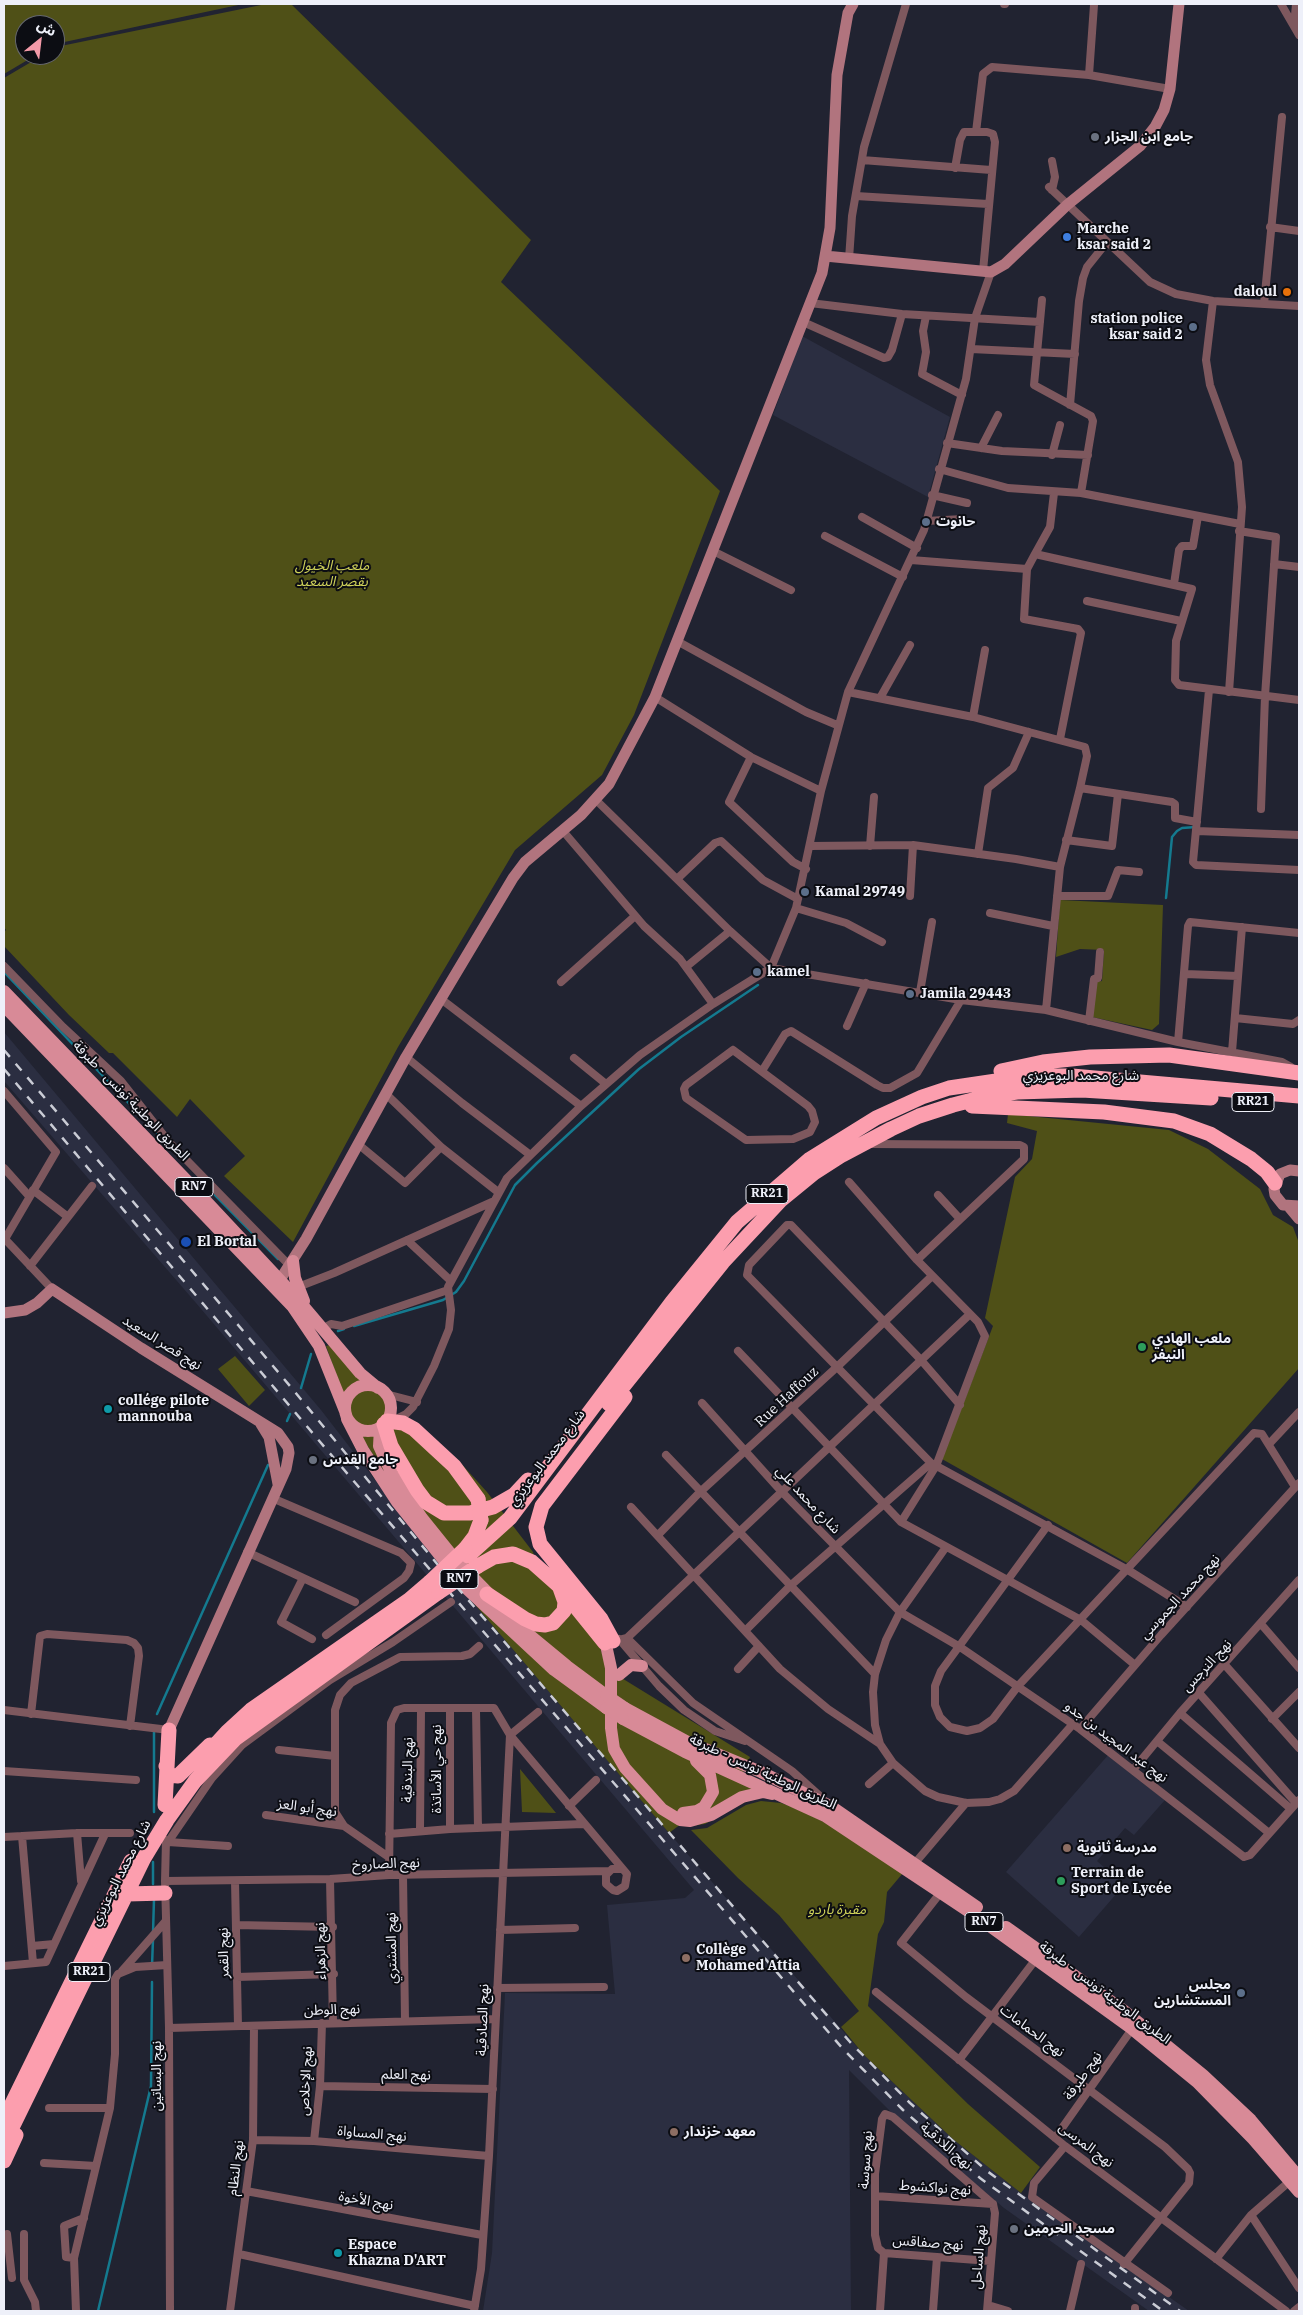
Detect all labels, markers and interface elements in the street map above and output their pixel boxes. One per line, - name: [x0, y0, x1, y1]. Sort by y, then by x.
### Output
- north arrow: [15, 15, 65, 65]
- text: ش: [34, 15, 60, 40]
- place label: جامع ابن الجزار: [1105, 129, 1193, 145]
- marker: جامع ابن الجزار: [1089, 131, 1101, 143]
- place label: Marche ksar said 2: [1077, 221, 1151, 253]
- marker: Marche ksar said 2: [1061, 231, 1073, 243]
- place label: daloul: [1234, 284, 1277, 300]
- marker: daloul: [1281, 286, 1293, 298]
- place label: station police ksar said 2: [1090, 311, 1183, 344]
- marker: station police ksar said 2: [1187, 321, 1199, 333]
- place label: حانوت: [936, 514, 975, 530]
- marker: حانوت: [920, 516, 932, 528]
- park label: ملعب الخيول بقصر السعيد: [295, 558, 369, 590]
- place label: Kamal 29749: [815, 884, 905, 900]
- marker: Kamal 29749: [799, 886, 811, 898]
- place label: kamel: [767, 964, 810, 980]
- marker: kamel: [751, 966, 763, 978]
- place label: Jamila 29443: [920, 986, 1011, 1002]
- marker: Jamila 29443: [904, 988, 916, 1000]
- street label: الطريق الوطنية تونس - طبرقة: [69, 1037, 193, 1165]
- street label: شارع محمد البوعزيزي: [1023, 1068, 1139, 1084]
- road number: RR21: [1232, 1092, 1274, 1112]
- road number: RN7: [175, 1178, 213, 1196]
- road number: RR21: [746, 1184, 788, 1204]
- place label: El Bortal: [197, 1234, 257, 1250]
- marker: El Bortal: [179, 1235, 193, 1249]
- street label: نهج قصر السعيد: [119, 1312, 205, 1374]
- place label: ملعب الهادي النيفر: [1152, 1331, 1231, 1364]
- marker: ملعب الهادي النيفر: [1136, 1341, 1148, 1353]
- street label: Rue Haffouz: [752, 1363, 822, 1431]
- place label: collége pilote mannouba: [118, 1393, 209, 1425]
- marker: collége pilote mannouba: [102, 1403, 114, 1415]
- street label: شارع محمد البوعزيزي: [505, 1406, 589, 1510]
- place label: جامع القدس: [323, 1452, 398, 1468]
- marker: جامع القدس: [307, 1454, 319, 1466]
- street label: شارع محمد علي: [772, 1462, 844, 1538]
- street label: نهج محمد الجموسي: [1136, 1551, 1224, 1643]
- road number: RN7: [440, 1570, 478, 1588]
- street label: نهج النرجس: [1178, 1636, 1236, 1696]
- street label: نهج عبد المجيد بن جدو: [1061, 1698, 1171, 1786]
- street label: نهج حي الأساتذة: [429, 1725, 445, 1813]
- street label: الطريق الوطنية تونس - طبرقة: [687, 1730, 839, 1814]
- street label: نهج البندقية: [399, 1737, 417, 1803]
- street label: نهج أبو العز: [276, 1796, 338, 1820]
- street label: شارع محمد البوعزيزي: [87, 1817, 155, 1929]
- place label: مدرسة ثانوية: [1077, 1840, 1157, 1856]
- marker: مدرسة ثانوية: [1061, 1842, 1073, 1854]
- street label: نهج الصاروخ: [352, 1854, 420, 1874]
- place label: Terrain de Sport de Lycée: [1071, 1865, 1172, 1898]
- marker: Terrain de Sport de Lycée: [1055, 1875, 1067, 1887]
- park label: مقبرة باردو: [808, 1902, 866, 1918]
- street label: نهج المشتري: [383, 1912, 401, 1984]
- road number: RN7: [965, 1912, 1003, 1931]
- street label: نهج الزهراء: [312, 1922, 330, 1980]
- street label: نهج القمر: [215, 1927, 233, 1979]
- street label: الطريق الوطنية تونس - طبرقة: [1036, 1938, 1174, 2048]
- place label: Collège Mohamed Attia: [696, 1942, 800, 1974]
- marker: Collège Mohamed Attia: [680, 1952, 692, 1964]
- road number: RR21: [68, 1962, 110, 1981]
- place label: مجلس المستشارين: [1154, 1977, 1231, 2010]
- street label: نهج الصادقية: [473, 1983, 493, 2057]
- marker: مجلس المستشارين: [1235, 1987, 1247, 1999]
- street label: نهج الوطن: [303, 2001, 361, 2019]
- street label: نهج الحمامات: [996, 2001, 1068, 2061]
- street label: نهج البساتين: [149, 2041, 165, 2111]
- street label: نهج الإخلاص: [296, 2046, 316, 2116]
- street label: نهج طبرقة: [1060, 2048, 1106, 2104]
- street label: نهج العلم: [381, 2066, 431, 2084]
- street label: نهج اللاذقية: [917, 2119, 975, 2173]
- street label: نهج المرسى: [1055, 2119, 1117, 2171]
- street label: نهج المساواة: [337, 2123, 407, 2145]
- place label: معهد خزندار: [684, 2124, 756, 2140]
- marker: معهد خزندار: [668, 2126, 680, 2138]
- street label: نهج سوسة: [856, 2130, 876, 2190]
- street label: نهج النظام: [224, 2139, 248, 2197]
- street label: نهج نواكشوط: [898, 2177, 972, 2199]
- street label: نهج الأخوة: [337, 2188, 395, 2214]
- place label: مسجد الحرمين: [1024, 2221, 1115, 2237]
- marker: مسجد الحرمين: [1008, 2223, 1020, 2235]
- street label: نهج الساحل: [968, 2224, 990, 2290]
- street label: نهج صفاقس: [892, 2232, 964, 2254]
- place label: Espace Khazna D'ART: [348, 2237, 446, 2270]
- marker: Espace Khazna D'ART: [332, 2247, 344, 2259]

